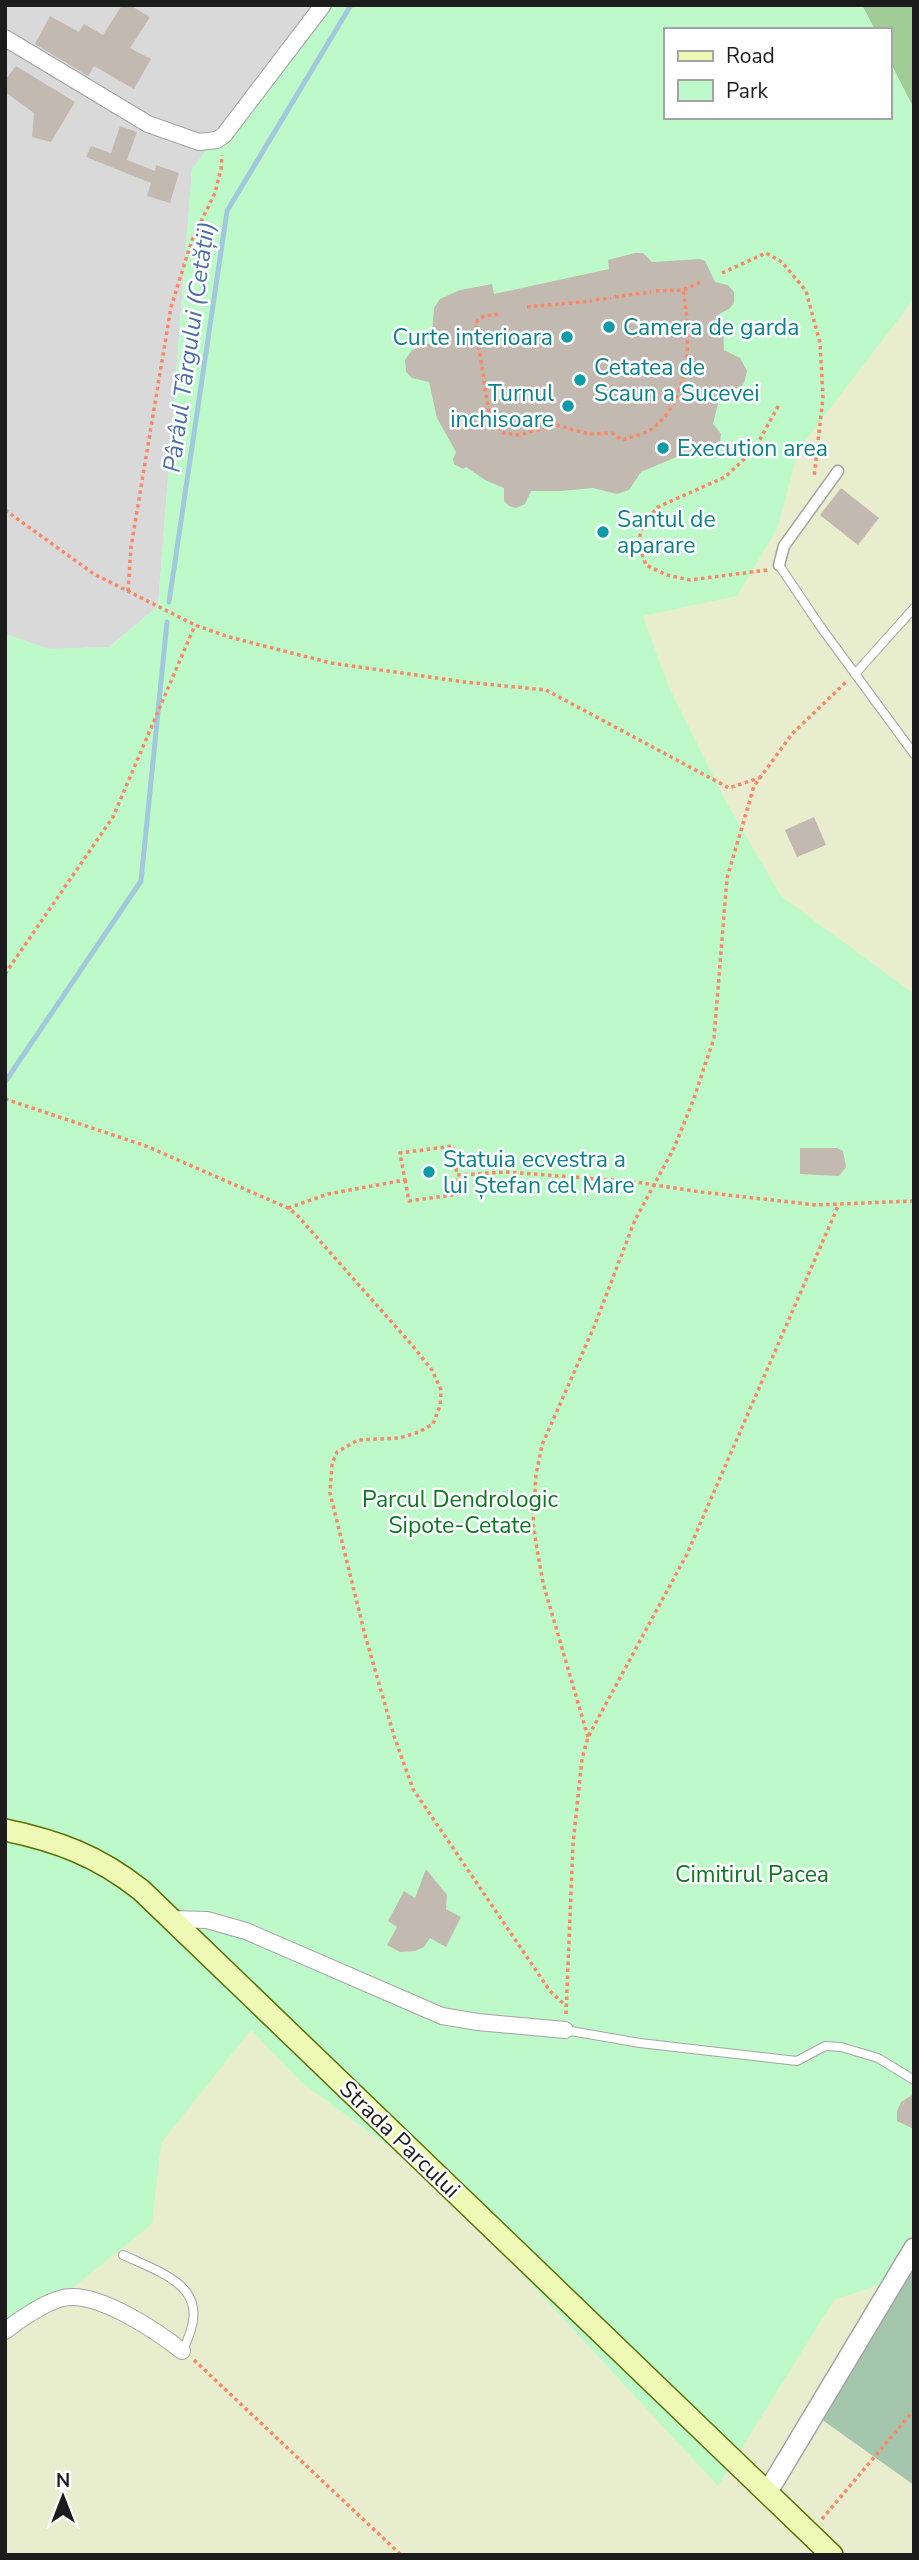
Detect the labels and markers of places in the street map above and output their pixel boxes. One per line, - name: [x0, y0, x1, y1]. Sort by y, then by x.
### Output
- place label: Camera de garda: [623, 312, 799, 343]
- marker: Camera de garda: [601, 319, 617, 335]
- place label: Curte interioara: [393, 322, 553, 353]
- marker: Curte interioara: [559, 329, 575, 345]
- place label: Cetatea de Scaun a Sucevei: [594, 352, 760, 409]
- marker: Cetatea de Scaun a Sucevei: [572, 372, 588, 388]
- place label: Turnul inchisoare: [450, 378, 554, 435]
- marker: Turnul inchisoare: [560, 398, 576, 414]
- place label: Execution area: [677, 433, 828, 464]
- marker: Execution area: [655, 440, 671, 456]
- place label: Santul de aparare: [617, 504, 716, 561]
- marker: Santul de aparare: [595, 524, 611, 540]
- place label: Statuia ecvestra a lui Ștefan cel Mare: [443, 1144, 634, 1201]
- marker: Statuia ecvestra a lui Ștefan cel Mare: [421, 1164, 437, 1180]

